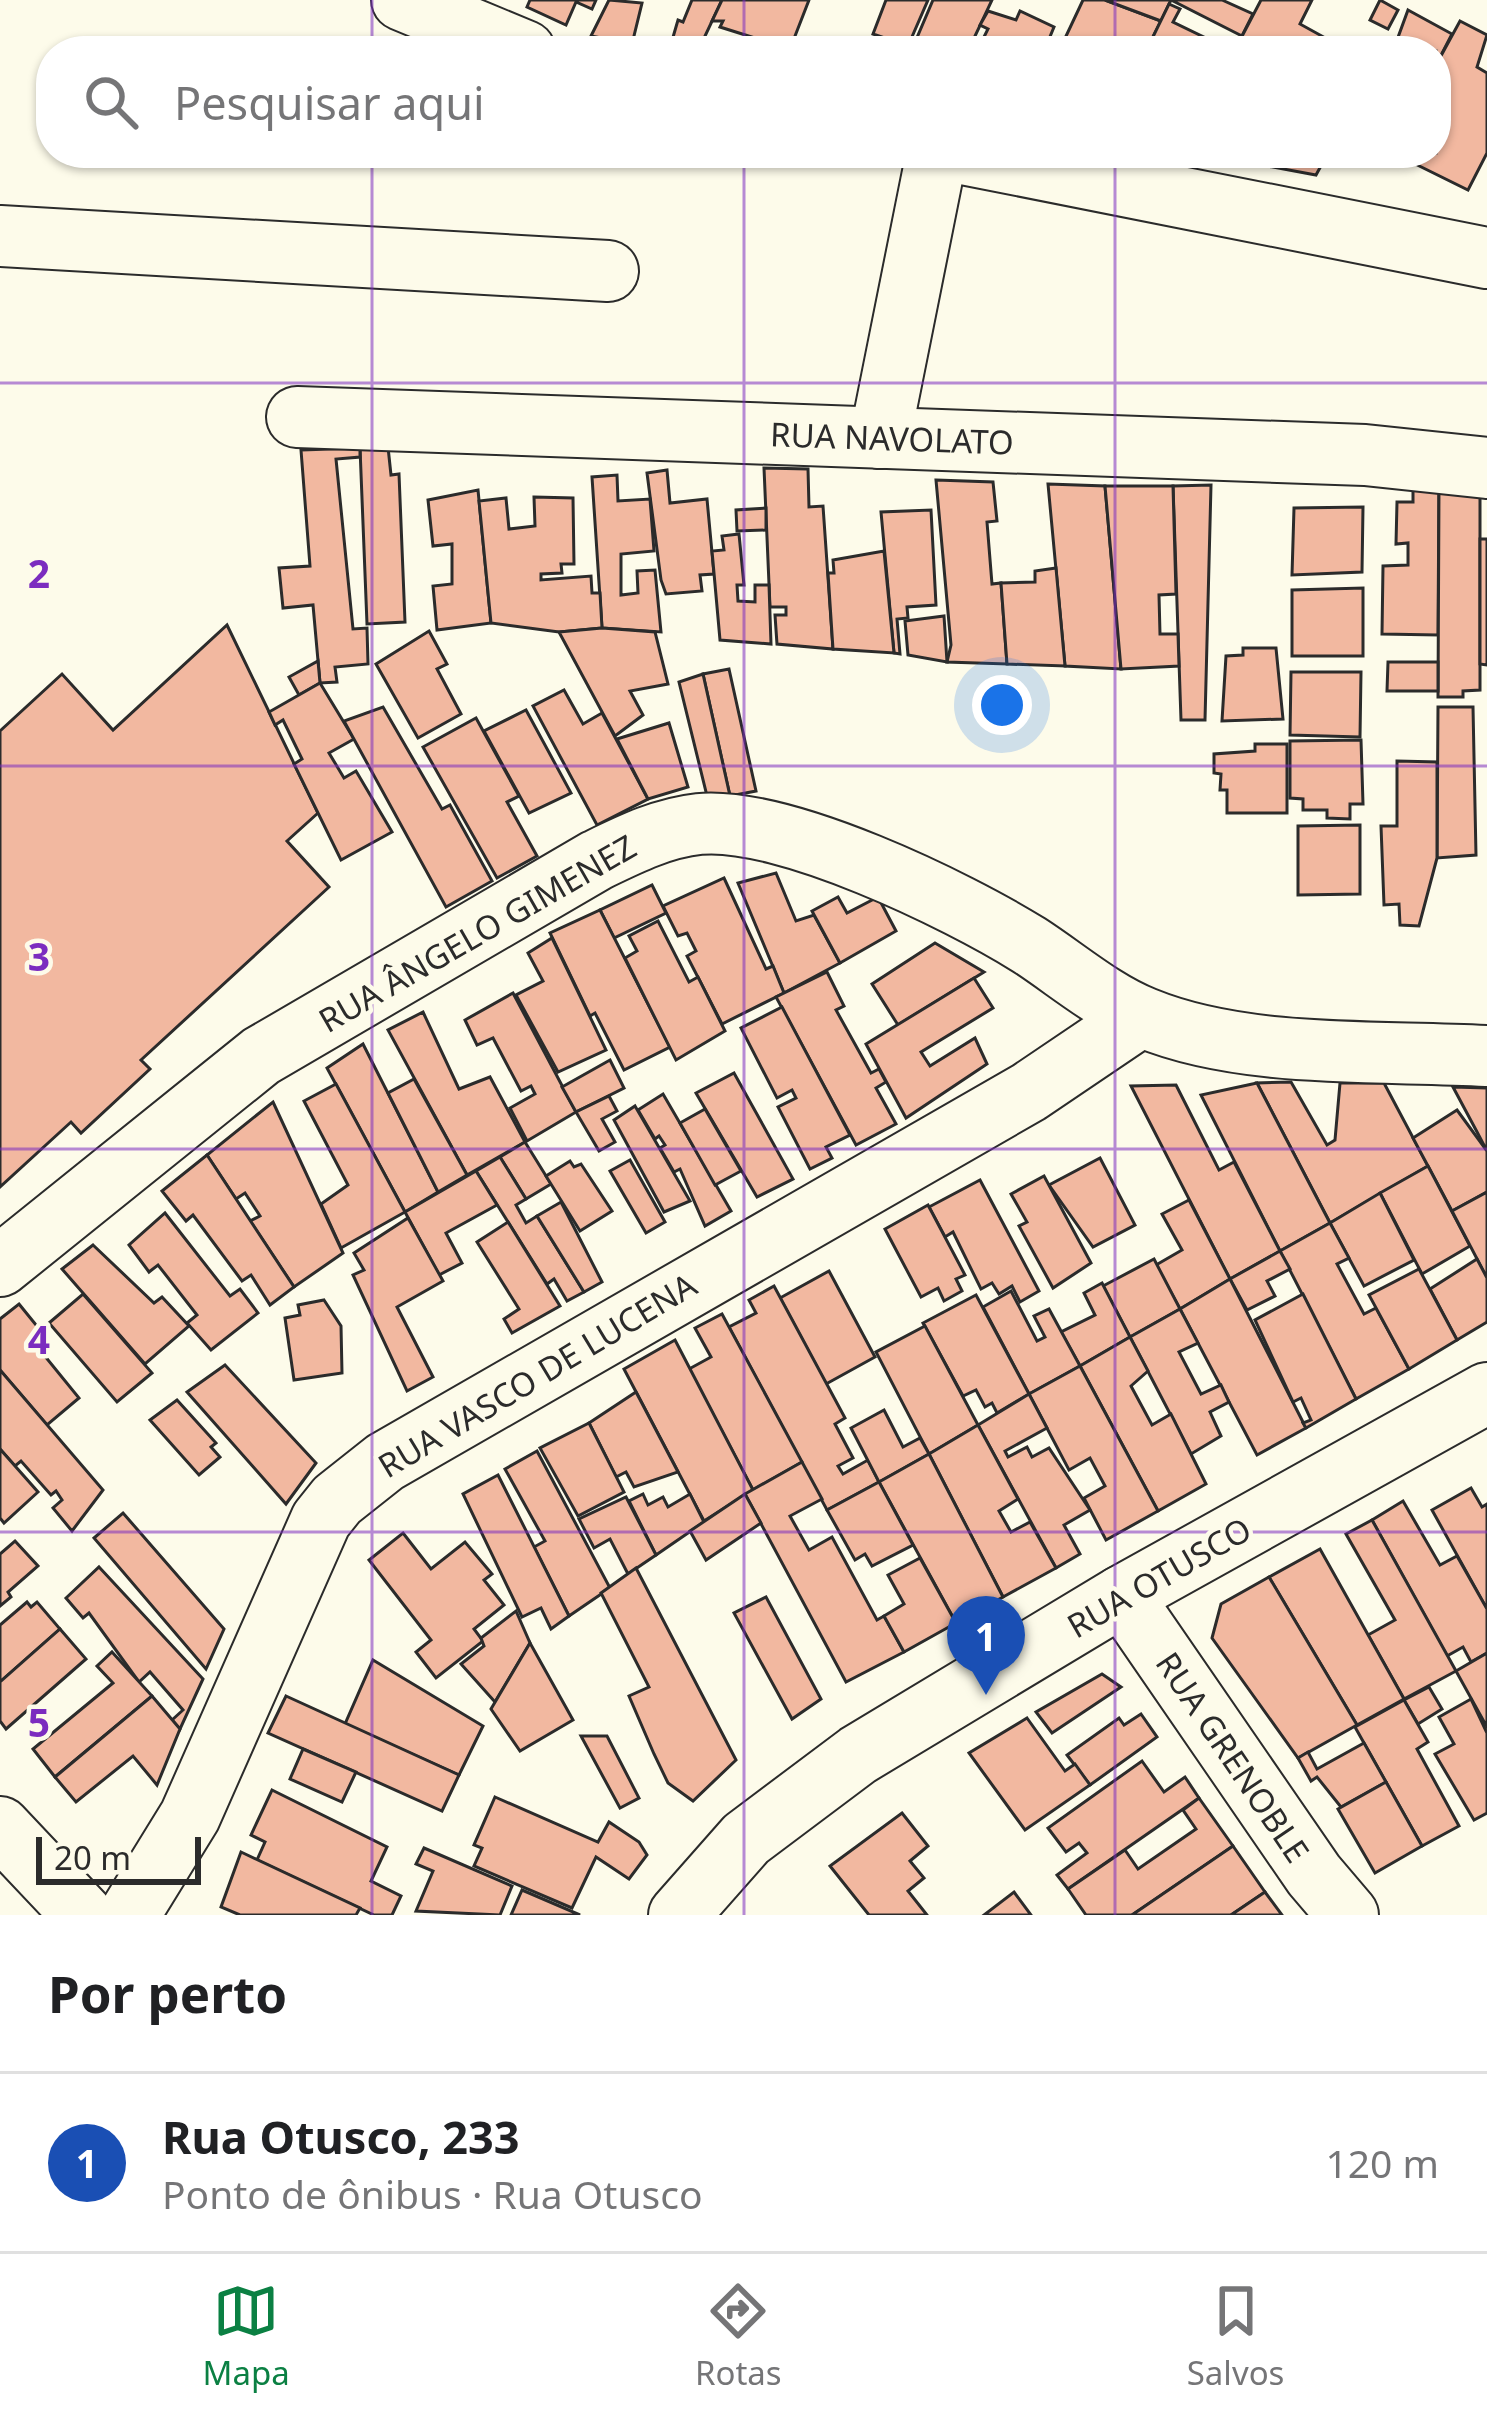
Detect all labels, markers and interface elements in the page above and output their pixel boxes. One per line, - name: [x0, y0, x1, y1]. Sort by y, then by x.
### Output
- search box: [36, 36, 1451, 168]
- icon: search: [78, 69, 144, 135]
- text: Pesquisar aqui: [174, 72, 485, 133]
- street label: RUA NAVOLATO: [769, 411, 1015, 465]
- text: 2: [28, 546, 50, 599]
- your location: [972, 675, 1032, 735]
- street label: RUA ÂNGELO GIMENEZ: [310, 824, 644, 1042]
- text: 3: [28, 929, 50, 982]
- street label: RUA VASCO DE LUCENA: [370, 1262, 705, 1488]
- text: 4: [28, 1312, 50, 1365]
- street label: RUA OTUSCO: [1059, 1506, 1259, 1648]
- pin: 1: [947, 1596, 1025, 1695]
- street label: RUA GRENOBLE: [1146, 1643, 1320, 1871]
- text: 5: [28, 1695, 50, 1748]
- scale bar: [36, 1831, 201, 1884]
- text: 20 m: [54, 1835, 131, 1880]
- text: Por perto: [48, 1958, 287, 2028]
- text: Rua Otusco, 233: [162, 2106, 519, 2167]
- text: 1: [76, 2136, 98, 2189]
- text: 120 m: [1325, 2136, 1439, 2189]
- text: Ponto de ônibus · Rua Otusco: [162, 2167, 703, 2220]
- tab: Mapa: [203, 2278, 290, 2395]
- tab: Rotas: [695, 2278, 782, 2395]
- tab: Salvos: [1187, 2278, 1284, 2395]

